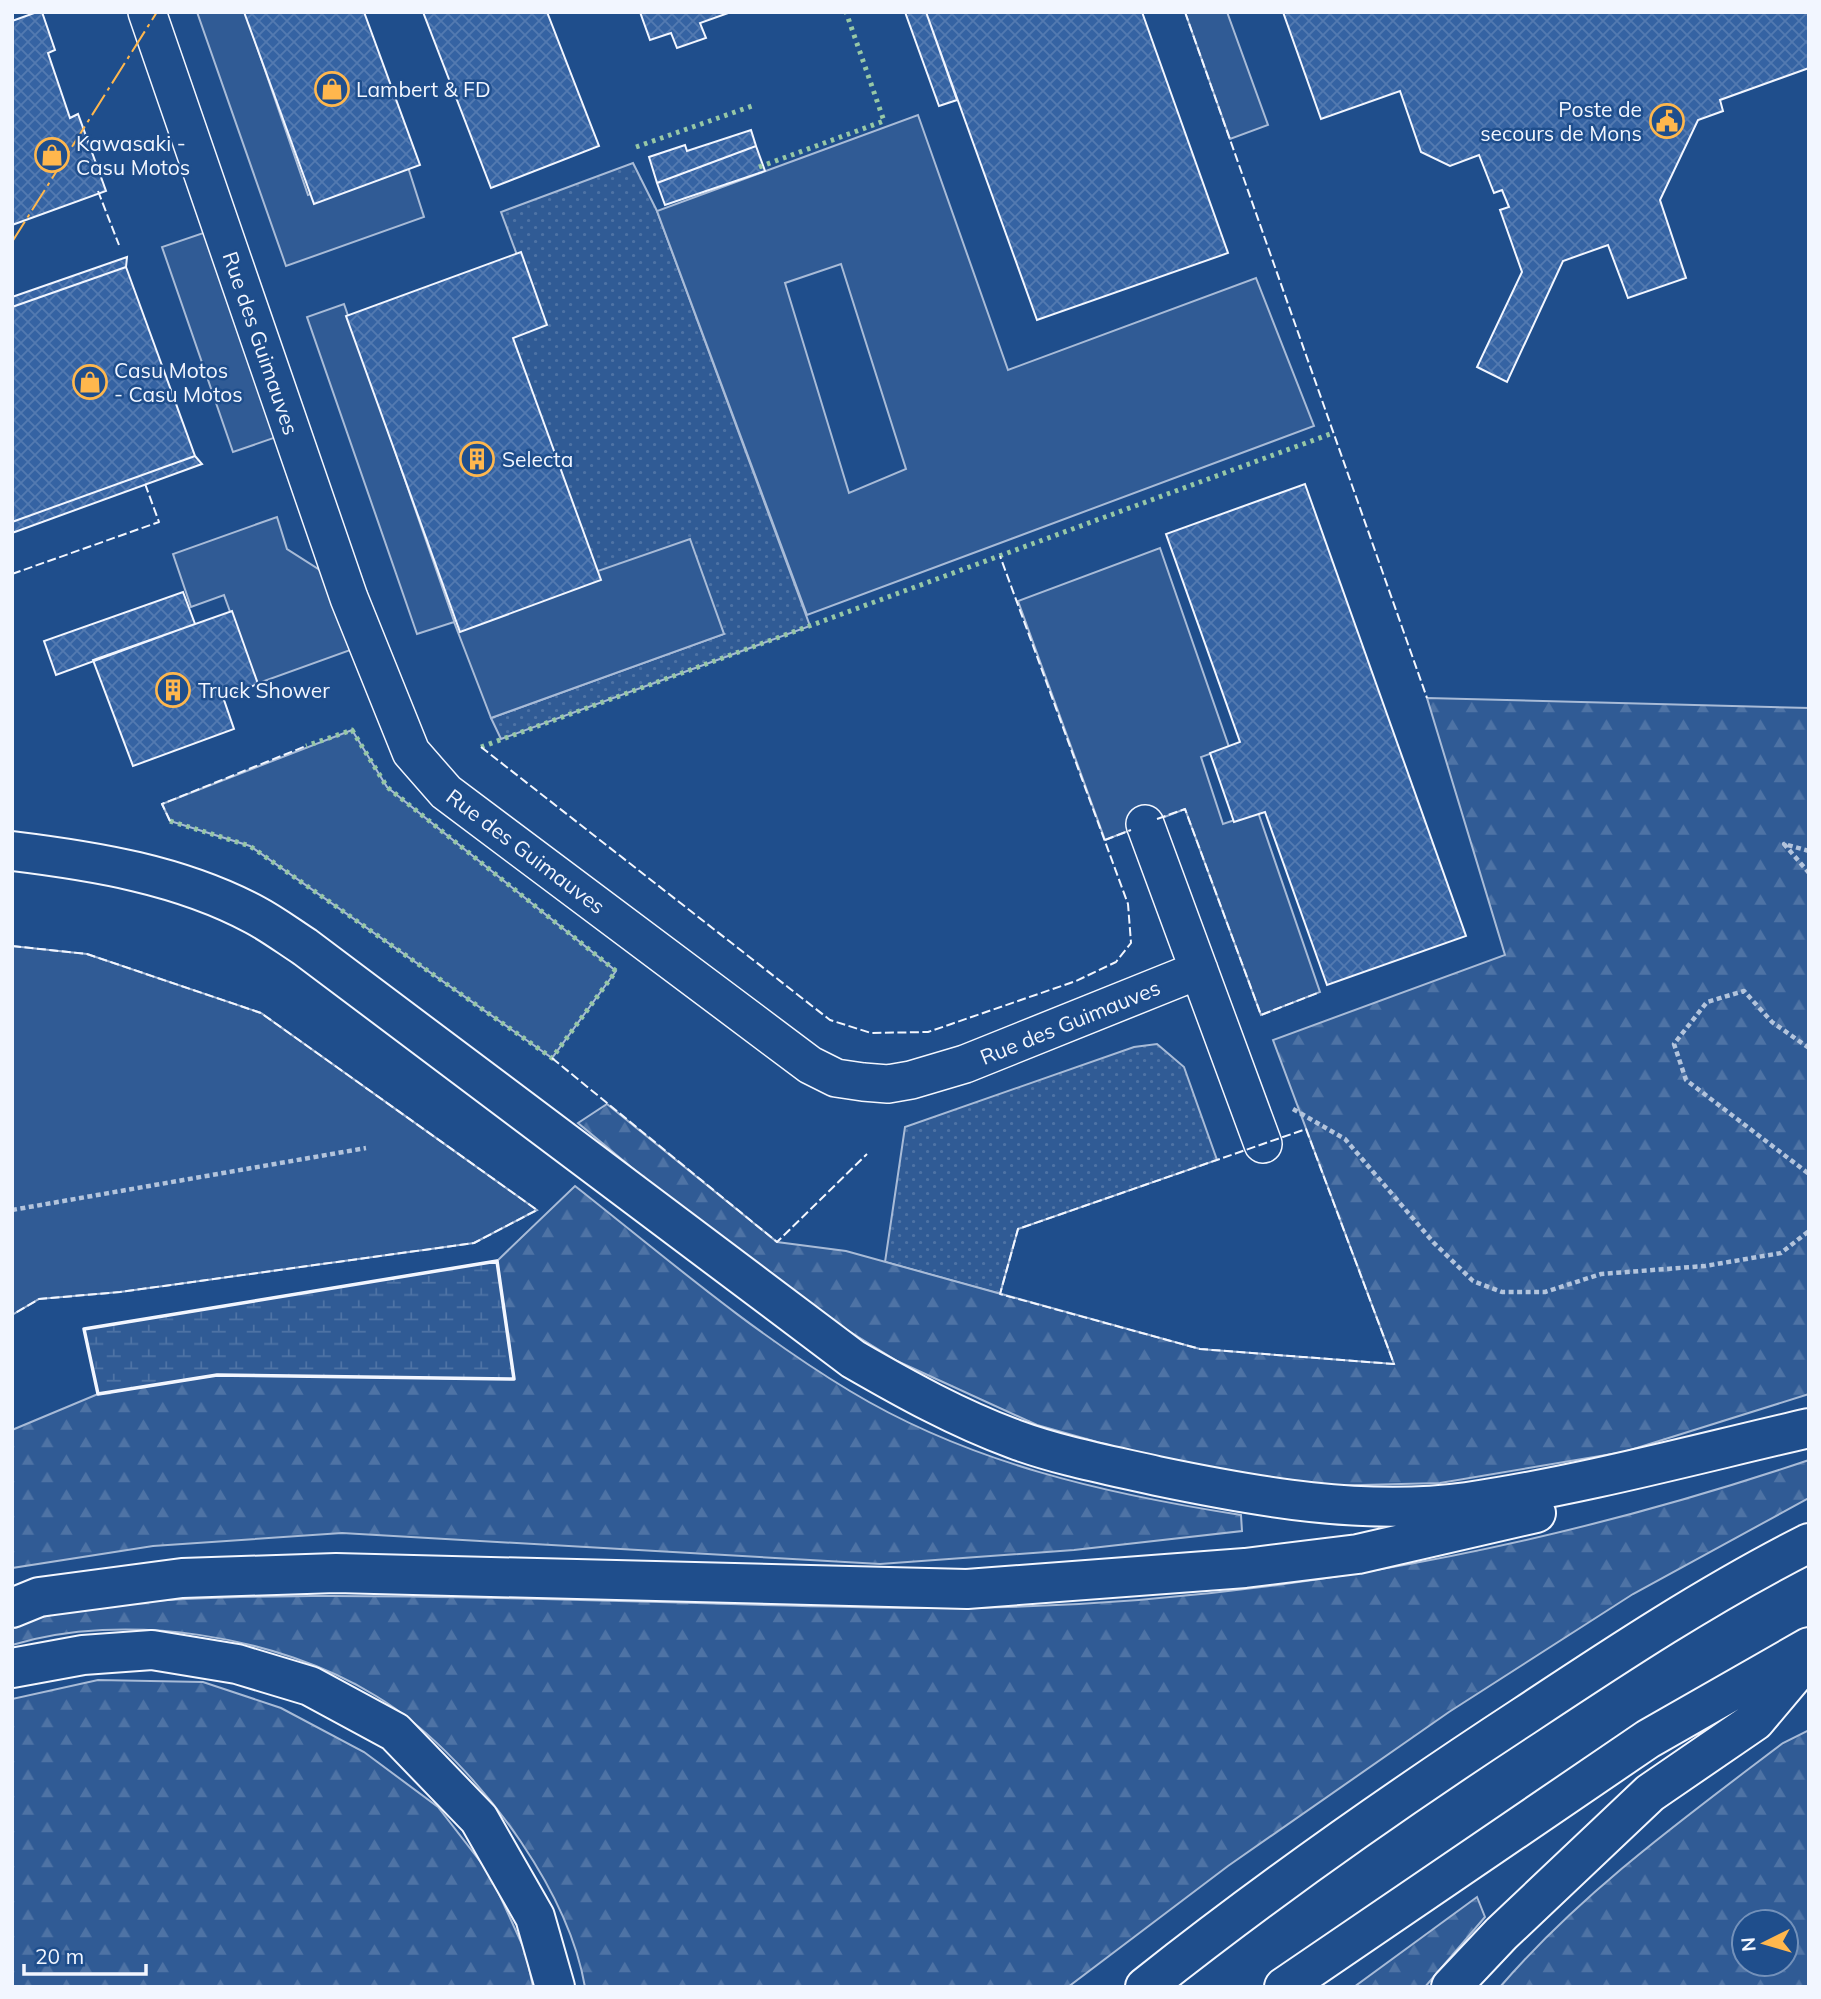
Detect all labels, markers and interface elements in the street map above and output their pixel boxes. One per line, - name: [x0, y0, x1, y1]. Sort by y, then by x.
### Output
- shop icon: Lambert & FD: [313, 70, 351, 108]
- place label: Lambert & FD: [356, 76, 491, 102]
- place label: Poste de secours de Mons: [1480, 96, 1642, 146]
- public building icon: Poste de secours de Mons: [1648, 102, 1686, 140]
- place label: Kawasaki - Casu Motos: [76, 130, 190, 180]
- shop icon: Kawasaki - Casu Motos: [33, 136, 71, 174]
- street label: Rue des Guimauves: [217, 248, 305, 438]
- place label: Casu Motos - Casu Motos: [114, 357, 243, 407]
- shop icon: Casu Motos - Casu Motos: [71, 363, 109, 401]
- building icon: Selecta: [458, 440, 496, 478]
- place label: Selecta: [502, 446, 573, 472]
- building icon: Truck Shower: [154, 671, 192, 709]
- place label: Truck Shower: [198, 677, 330, 703]
- street label: Rue des Guimauves: [442, 783, 610, 919]
- street label: Rue des Guimauves: [976, 974, 1164, 1070]
- north arrow: [1730, 1908, 1800, 1978]
- scale bar: [24, 1932, 147, 1976]
- text: N: [1735, 1936, 1761, 1953]
- text: 20 m: [35, 1943, 84, 1969]

